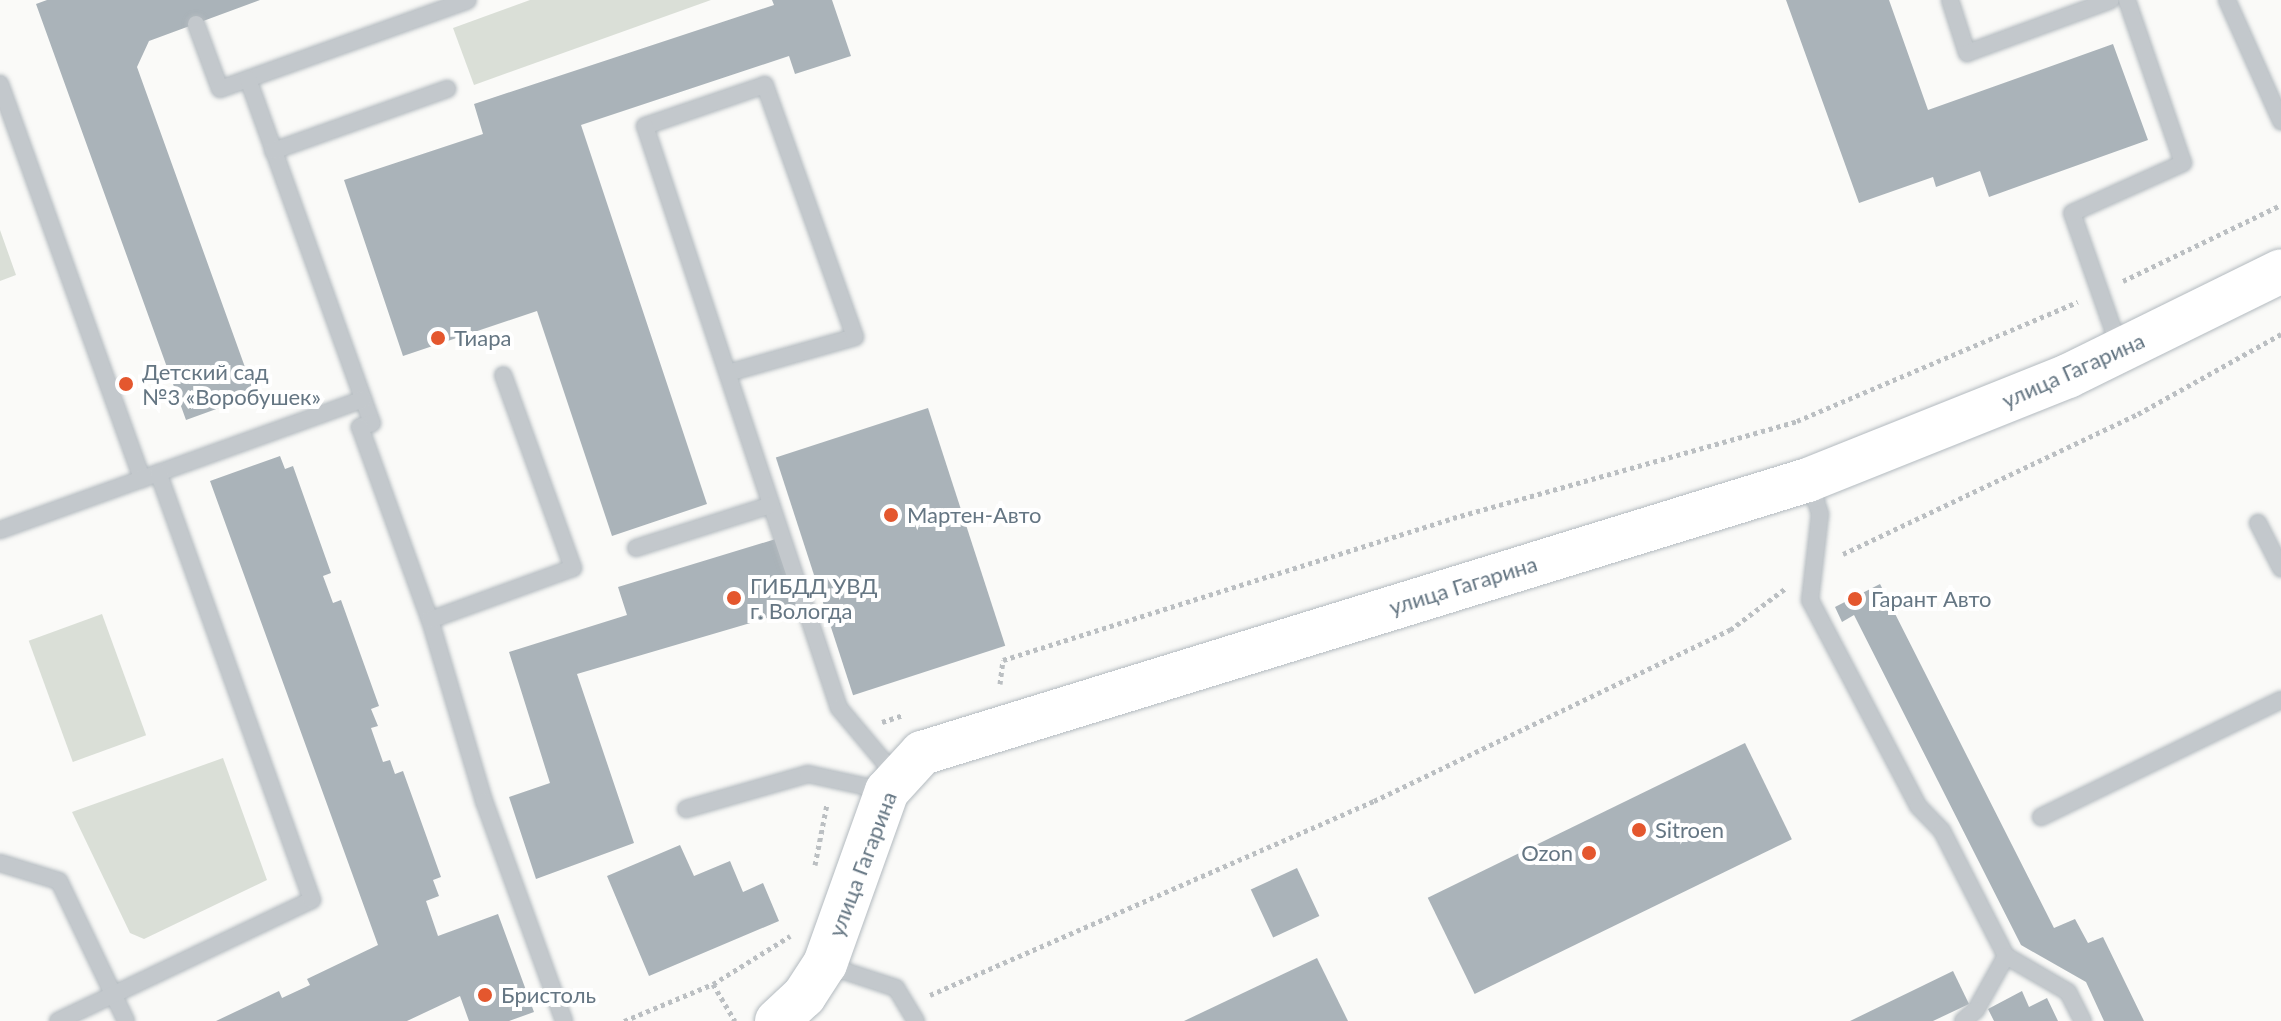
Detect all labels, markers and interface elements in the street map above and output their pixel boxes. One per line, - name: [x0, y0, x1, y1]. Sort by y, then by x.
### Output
- place label: Тиара: [454, 325, 511, 351]
- street label: улица Гагарина: [1998, 327, 2148, 413]
- marker: Тиара: [429, 329, 447, 347]
- place label: Детский сад №3 «Воробушек»: [142, 358, 321, 410]
- marker: Детский сад №3 «Воробушек»: [117, 375, 135, 393]
- place label: Мартен-Авто: [907, 502, 1042, 528]
- marker: Мартен-Авто: [882, 506, 900, 524]
- street label: улица Гагарина: [1386, 550, 1540, 620]
- place label: ГИБДД УВД г. Вологда: [750, 572, 878, 624]
- place label: Гарант Авто: [1871, 586, 1992, 612]
- marker: ГИБДД УВД г. Вологда: [725, 589, 743, 607]
- marker: Гарант Авто: [1846, 590, 1864, 608]
- street label: улица Гагарина: [822, 788, 902, 940]
- place label: Sitroen: [1655, 817, 1724, 843]
- marker: Sitroen: [1630, 821, 1648, 839]
- place label: Ozon: [1521, 840, 1573, 866]
- marker: Ozon: [1580, 844, 1598, 862]
- place label: Бристоль: [501, 982, 596, 1008]
- marker: Бристоль: [476, 986, 494, 1004]

